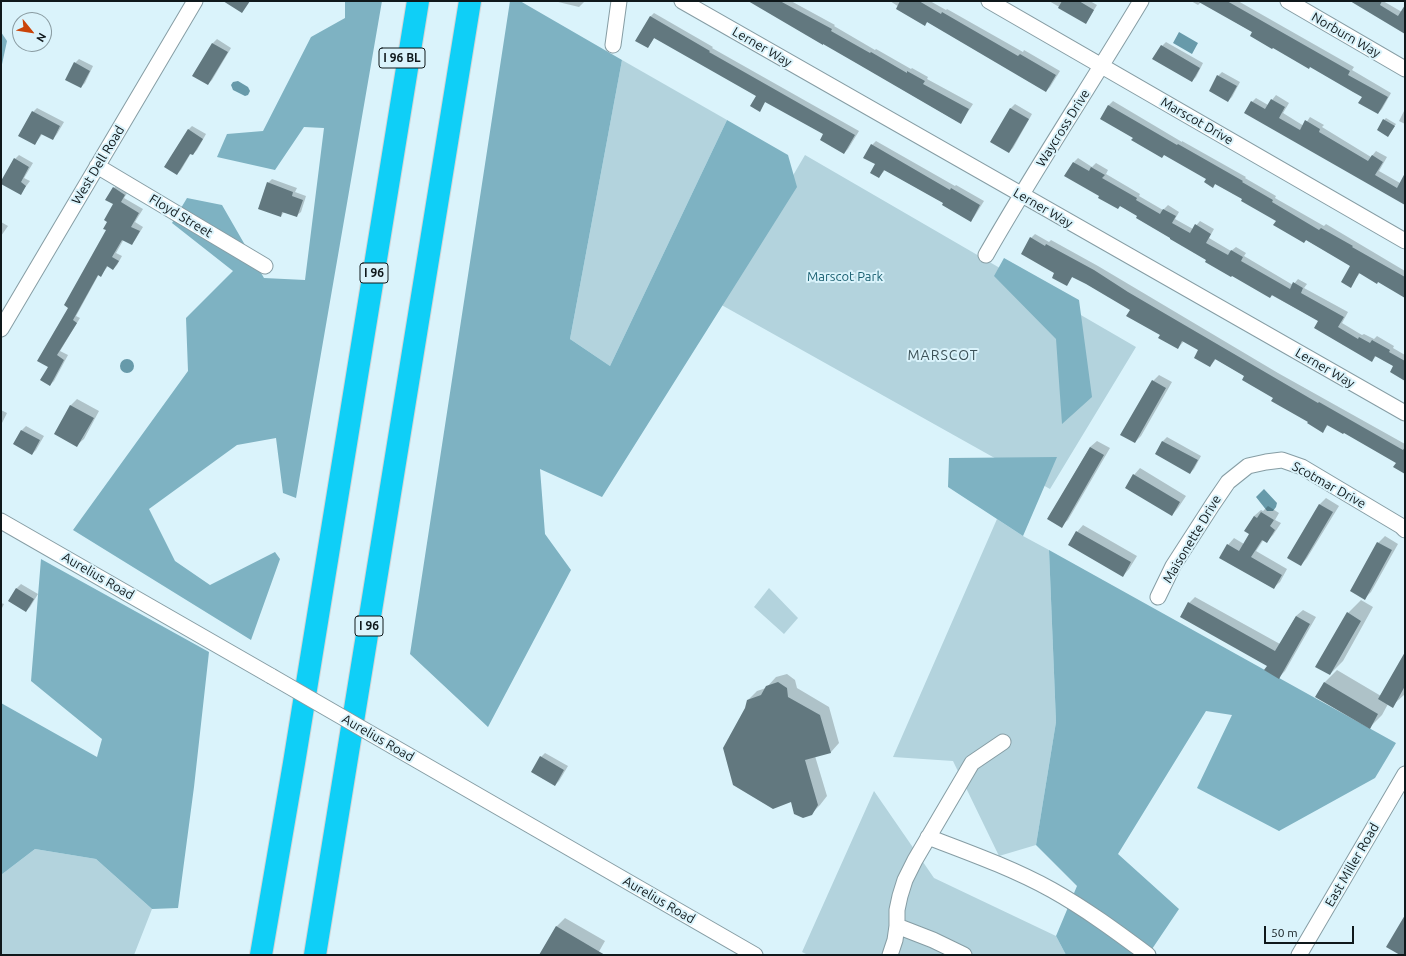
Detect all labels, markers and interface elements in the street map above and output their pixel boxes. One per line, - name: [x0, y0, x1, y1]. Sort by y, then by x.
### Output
- street label: Norburn Way: [1309, 9, 1383, 61]
- north arrow: [12, 12, 52, 52]
- street label: Lerner Way: [730, 24, 794, 70]
- text: N: [34, 31, 49, 44]
- road number: I 96 BL: [379, 48, 425, 68]
- street label: Waycross Drive: [1033, 86, 1093, 170]
- street label: Marscot Drive: [1158, 94, 1236, 148]
- street label: West Dell Road: [68, 123, 128, 207]
- street label: Lerner Way: [1011, 185, 1075, 231]
- street label: Floyd Street: [147, 191, 215, 241]
- road number: I 96: [360, 263, 388, 283]
- park label: Marscot Park: [807, 269, 883, 285]
- street label: Lerner Way: [1293, 345, 1357, 391]
- district label: MARSCOT: [907, 347, 979, 363]
- street label: Scotmar Drive: [1289, 458, 1369, 512]
- street label: Maisonette Drive: [1160, 492, 1224, 586]
- street label: Aurelius Road: [59, 549, 137, 603]
- road number: I 96: [355, 616, 383, 636]
- street label: Aurelius Road: [339, 711, 417, 765]
- street label: East Miller Road: [1322, 820, 1382, 910]
- street label: Aurelius Road: [620, 873, 698, 927]
- scale bar: [1266, 918, 1356, 944]
- text: 50 m: [1271, 926, 1298, 939]

